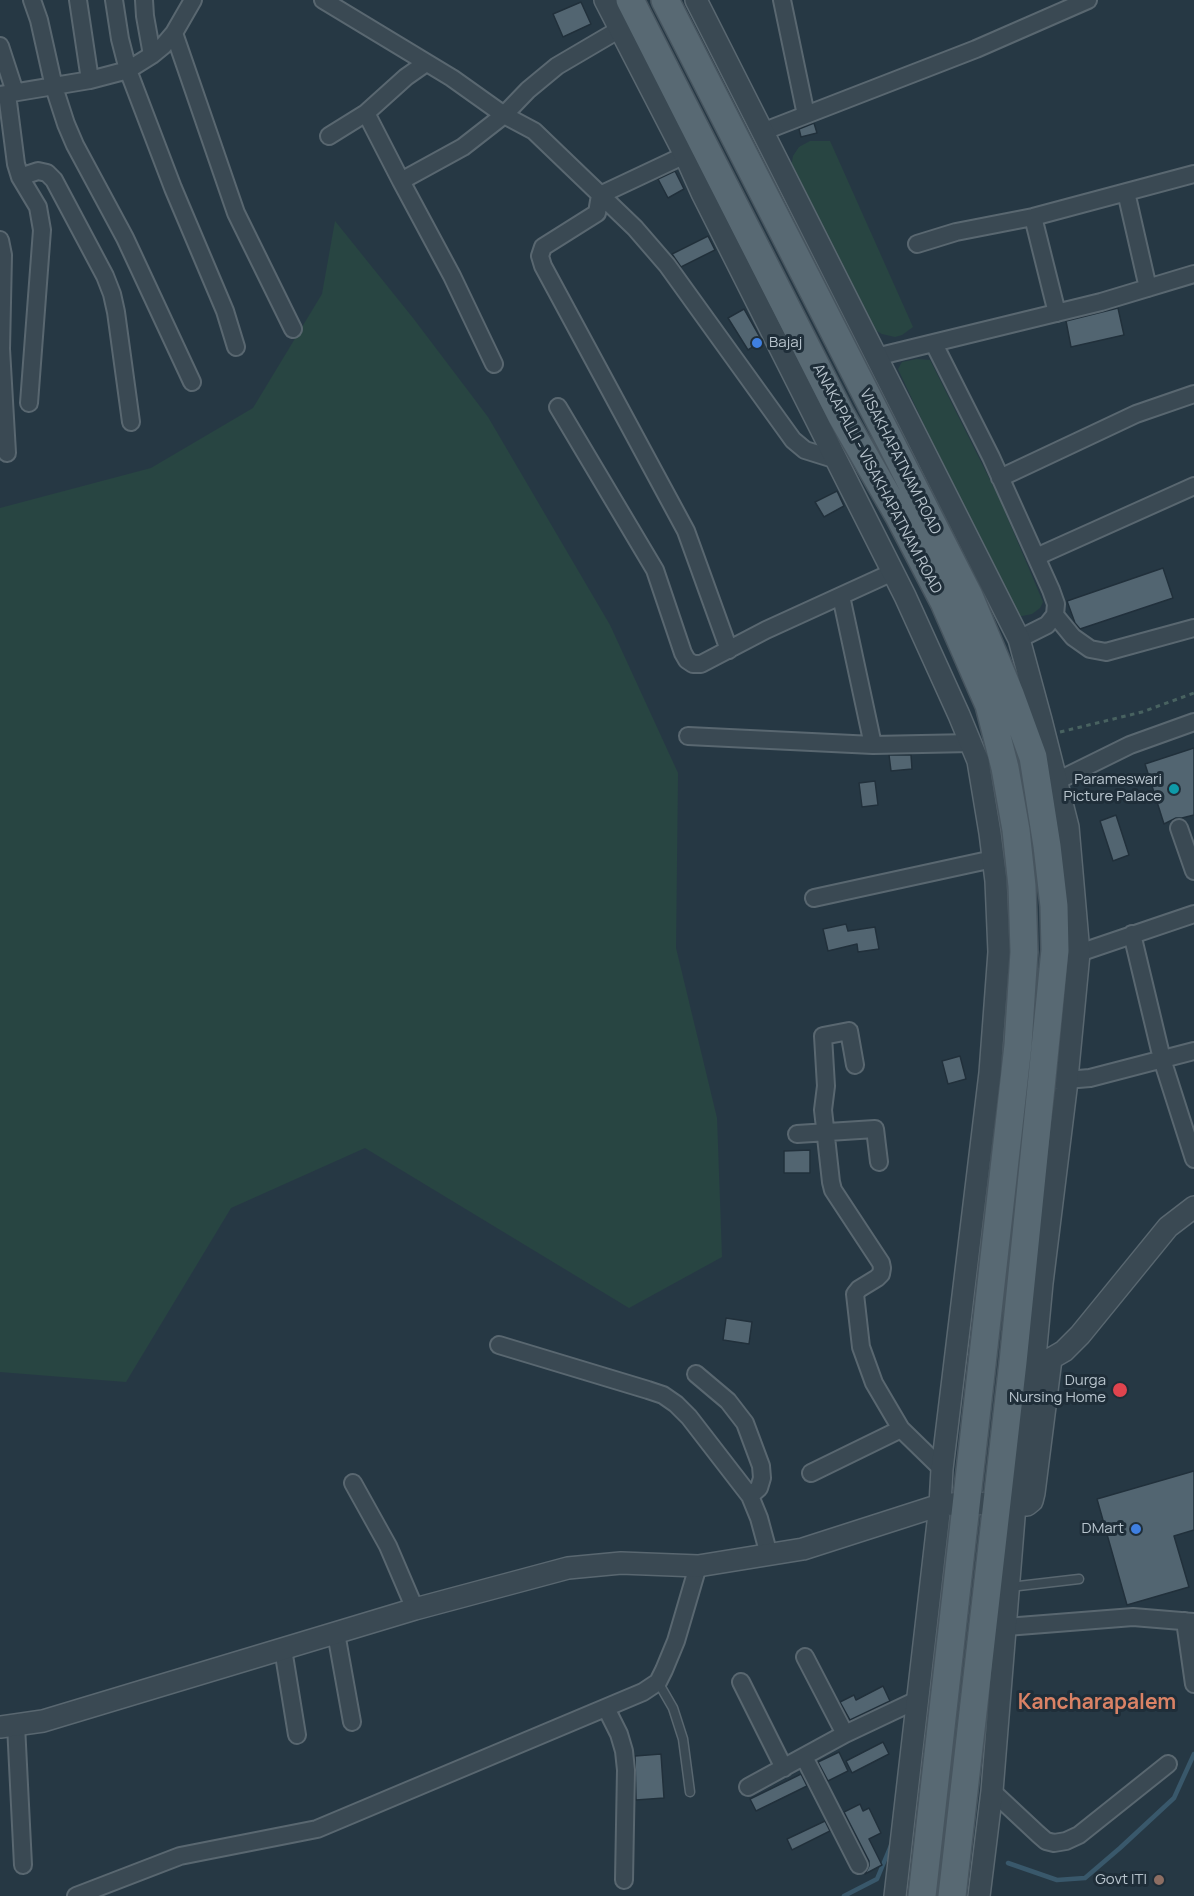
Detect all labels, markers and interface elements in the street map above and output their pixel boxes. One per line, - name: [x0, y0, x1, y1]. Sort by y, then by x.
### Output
- place label: Bajaj: [769, 334, 802, 352]
- marker: Bajaj: [750, 336, 764, 350]
- street label: ANAKAPALLI - VISAKHAPATNAM ROAD: [809, 361, 945, 597]
- street label: VISAKHAPATNAM ROAD: [855, 386, 945, 538]
- place label: Parameswari Picture Palace: [1063, 771, 1162, 806]
- marker: Parameswari Picture Palace: [1167, 782, 1181, 796]
- place label: Durga Nursing Home: [1009, 1372, 1106, 1407]
- marker: Durga Nursing Home: [1111, 1381, 1129, 1399]
- place label: DMart: [1082, 1520, 1124, 1538]
- marker: DMart: [1129, 1522, 1143, 1536]
- district label: Kancharapalem: [1018, 1690, 1176, 1716]
- place label: Govt ITI: [1095, 1871, 1147, 1889]
- marker: Govt ITI: [1152, 1873, 1166, 1887]

